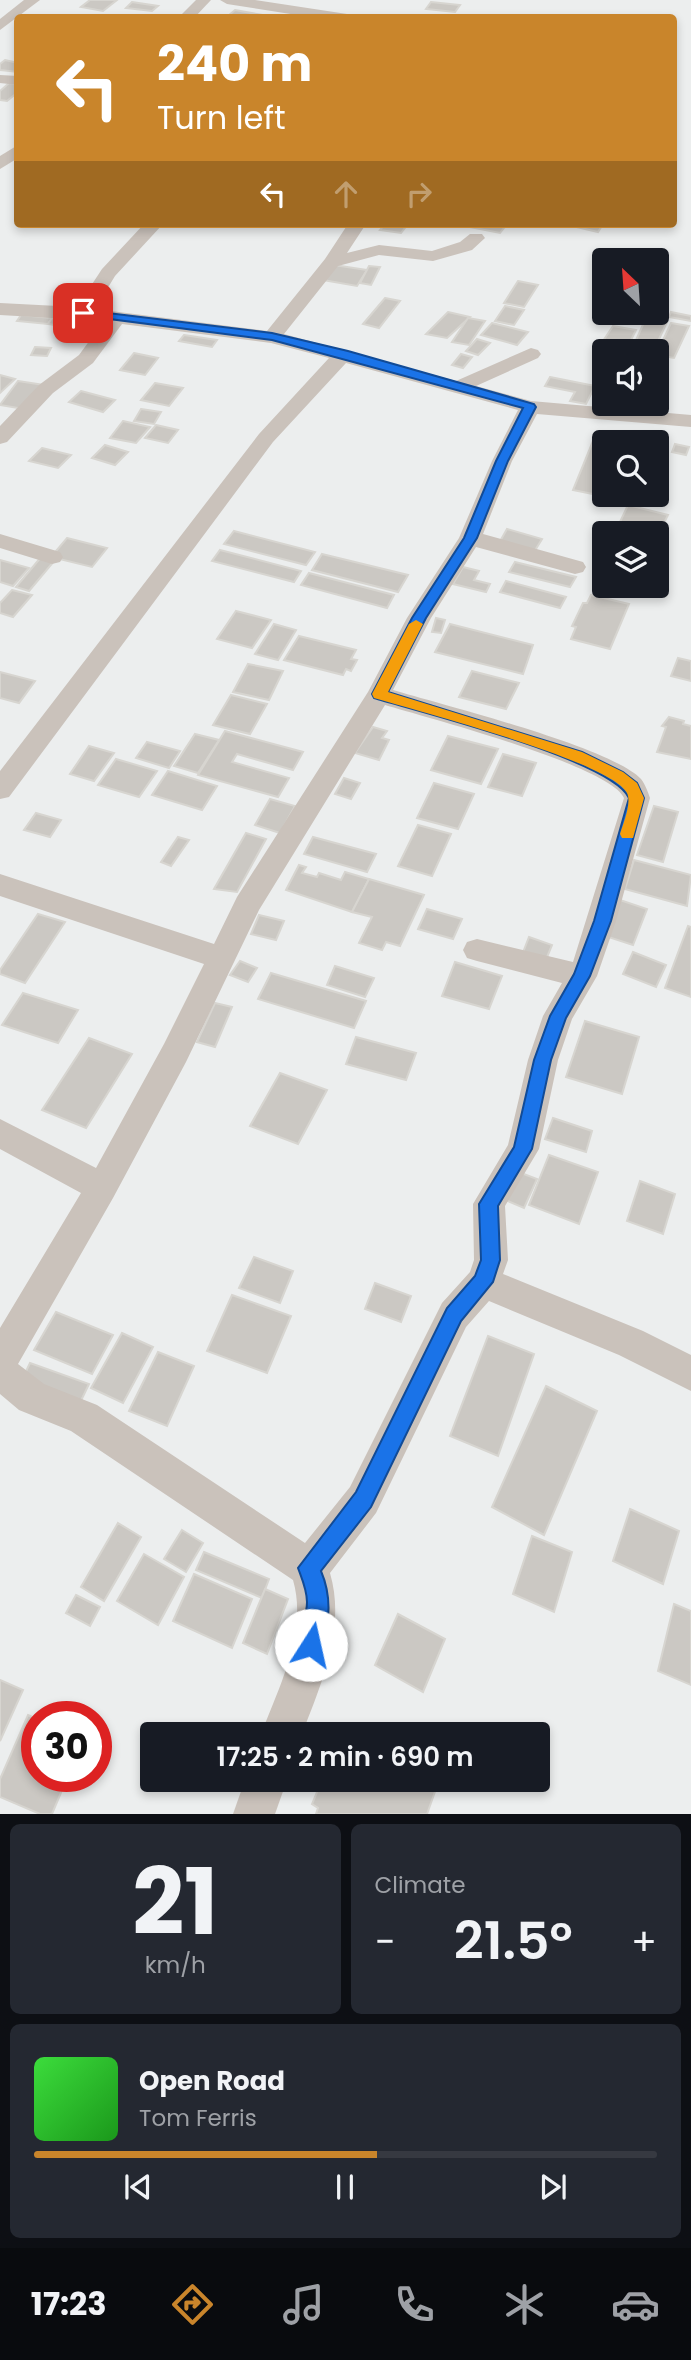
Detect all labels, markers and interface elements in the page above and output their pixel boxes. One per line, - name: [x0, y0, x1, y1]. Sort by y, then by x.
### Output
- text: 240 m: [157, 30, 312, 98]
- icon: left: [42, 42, 133, 133]
- text: Turn left: [157, 95, 286, 140]
- icon: left: [254, 175, 292, 213]
- icon: ahead: [327, 175, 365, 213]
- icon: right: [400, 175, 438, 213]
- north arrow: [592, 248, 668, 326]
- map controls: [592, 248, 669, 598]
- pin: [53, 283, 113, 343]
- icon: arrive: [64, 294, 102, 332]
- button: sound: [592, 339, 669, 416]
- button: search: [592, 430, 669, 507]
- button: layers: [592, 521, 669, 598]
- position arrow: [274, 1608, 348, 1682]
- speed limit sign: 30: [21, 1701, 112, 1792]
- text: 17:25 · 2 min · 690 m: [217, 1739, 473, 1775]
- text: 21: [132, 1838, 218, 1966]
- text: Climate: [375, 1869, 465, 1901]
- text: 21.5°: [454, 1904, 573, 1977]
- text: −: [375, 1915, 395, 1968]
- text: +: [631, 1915, 657, 1968]
- text: km/h: [145, 1949, 206, 1981]
- text: Open Road: [139, 2063, 285, 2099]
- text: Tom Ferris: [139, 2102, 257, 2134]
- icon: previous: [119, 2168, 157, 2206]
- icon: pause: [326, 2168, 364, 2206]
- icon: next: [534, 2168, 572, 2206]
- icon: directions: [168, 2280, 217, 2329]
- icon: music: [279, 2280, 328, 2329]
- icon: phone: [390, 2280, 439, 2329]
- icon: climate: [500, 2280, 549, 2329]
- icon: car: [611, 2280, 660, 2329]
- text: 17:23: [31, 2281, 107, 2326]

